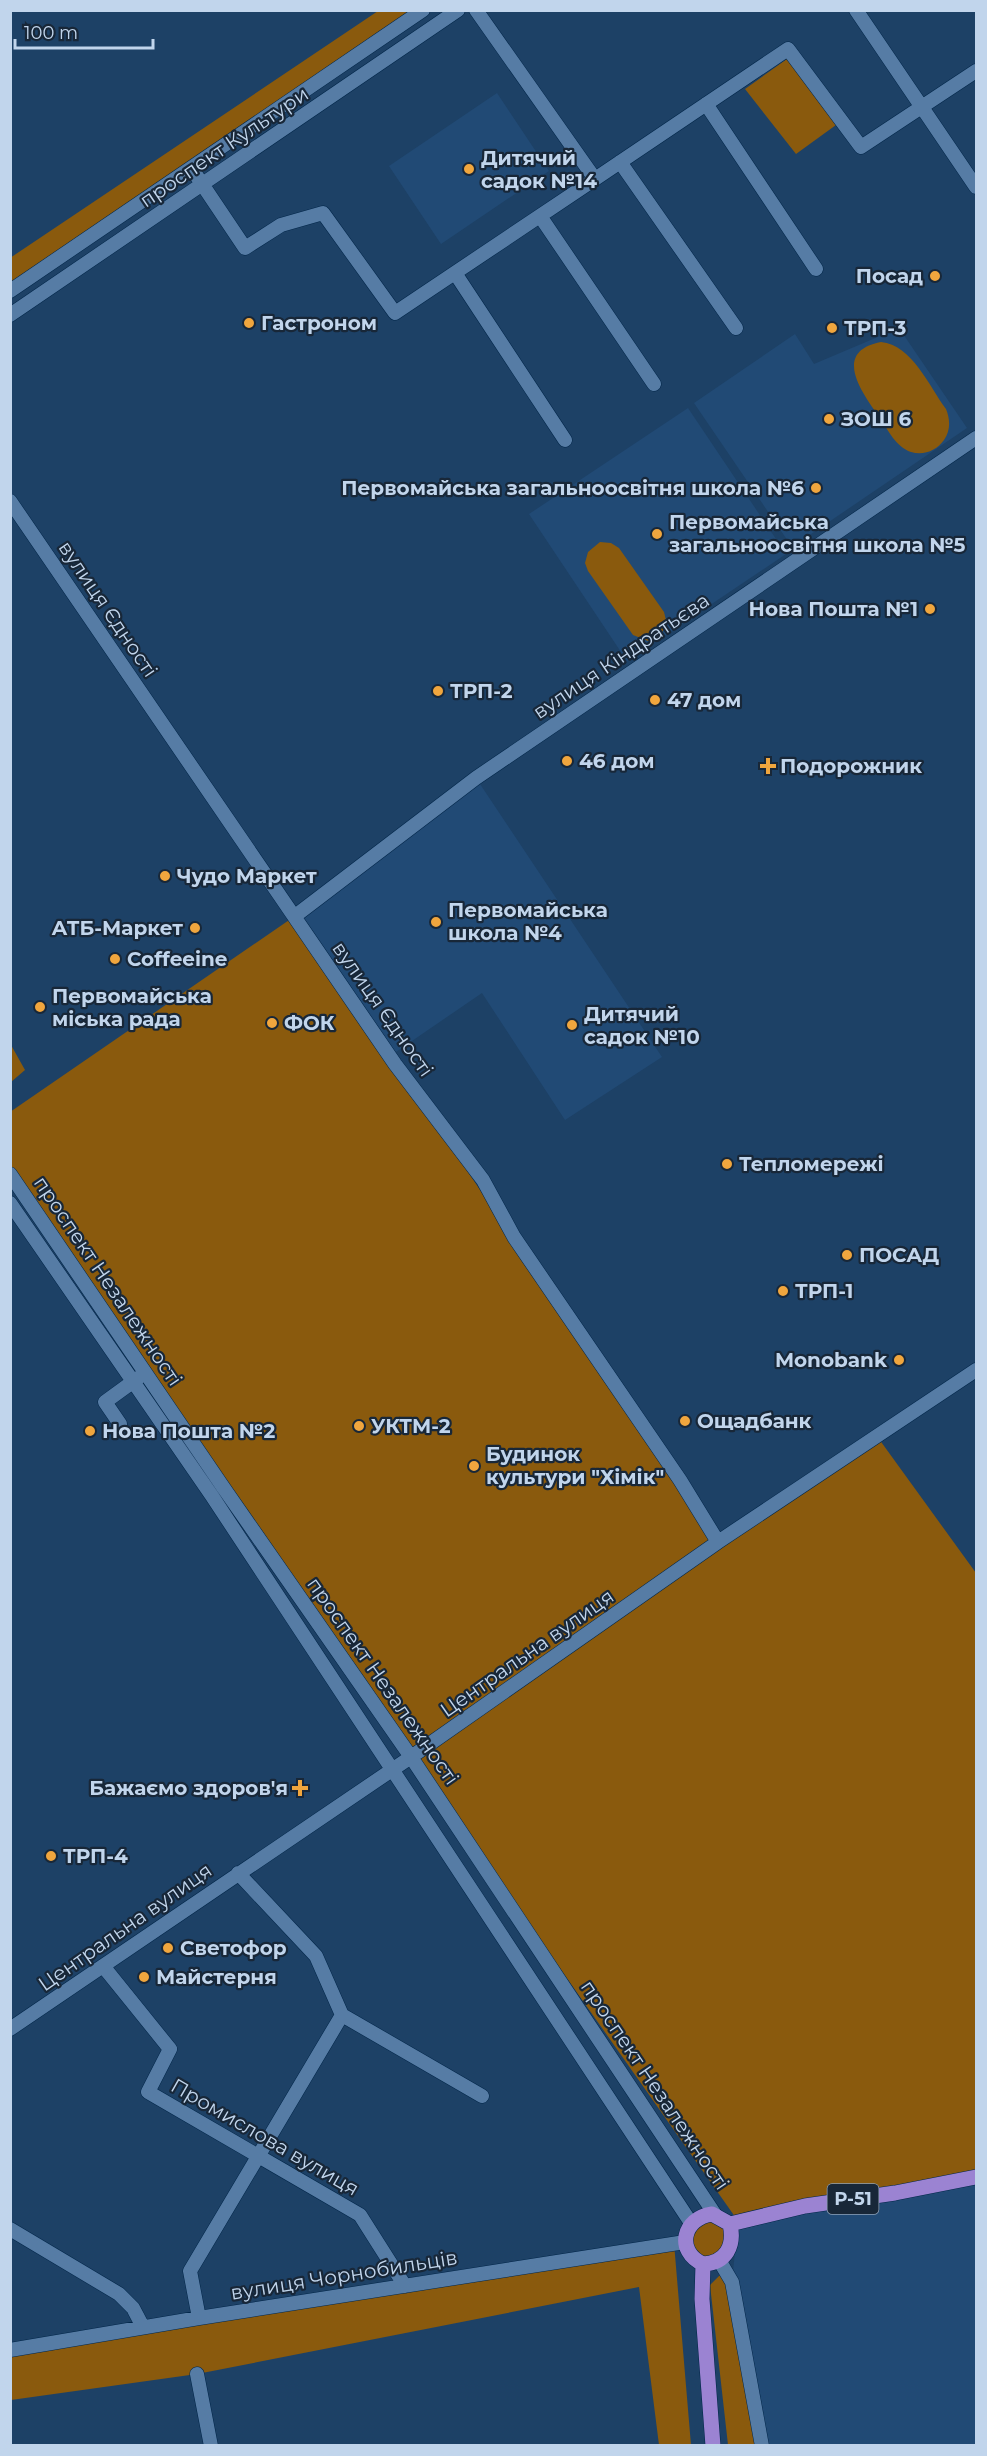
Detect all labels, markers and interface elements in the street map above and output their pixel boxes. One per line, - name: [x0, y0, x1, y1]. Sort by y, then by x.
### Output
- scale bar: [15, 12, 153, 50]
- text: 100 m: [24, 22, 78, 44]
- street label: проспект Культури: [135, 82, 313, 212]
- place label: Дитячий садок №14: [481, 146, 597, 193]
- marker: Дитячий садок №14: [462, 162, 476, 176]
- place label: Посад: [856, 264, 923, 288]
- marker: Посад: [928, 269, 942, 283]
- place label: Гастроном: [261, 311, 377, 335]
- marker: Гастроном: [242, 316, 256, 330]
- place label: ТРП-3: [844, 316, 907, 340]
- marker: ТРП-3: [825, 321, 839, 335]
- place label: ЗОШ 6: [840, 407, 911, 431]
- marker: ЗОШ 6: [822, 412, 836, 426]
- place label: Первомайська загальноосвітня школа №6: [341, 476, 804, 500]
- marker: Первомайська загальноосвітня школа №6: [809, 481, 823, 495]
- place label: Первомайська загальноосвітня школа №5: [669, 510, 966, 557]
- marker: Первомайська загальноосвітня школа №5: [650, 527, 664, 541]
- street label: вулиця Єдності: [54, 536, 162, 682]
- street label: вулиця Кіндратьєва: [528, 588, 714, 724]
- place label: Нова Пошта №1: [749, 597, 918, 621]
- marker: Нова Пошта №1: [923, 602, 937, 616]
- place label: ТРП-2: [450, 679, 513, 703]
- marker: ТРП-2: [431, 684, 445, 698]
- place label: 47 дом: [667, 688, 741, 712]
- marker: 47 дом: [648, 693, 662, 707]
- place label: 46 дом: [579, 749, 655, 773]
- marker: 46 дом: [560, 754, 574, 768]
- place label: Подорожник: [780, 754, 922, 778]
- marker: Подорожник: [761, 759, 775, 773]
- place label: Чудо Маркет: [177, 864, 317, 888]
- marker: Чудо Маркет: [158, 869, 172, 883]
- place label: Первомайська школа №4: [448, 898, 608, 945]
- marker: Первомайська школа №4: [429, 915, 443, 929]
- place label: АТБ-Маркет: [52, 916, 183, 940]
- marker: АТБ-Маркет: [188, 921, 202, 935]
- street label: вулиця Єдності: [328, 937, 438, 1081]
- place label: Coffeeine: [127, 947, 228, 971]
- marker: Coffeeine: [108, 952, 122, 966]
- place label: Первомайська мiська рада: [52, 984, 212, 1031]
- marker: Первомайська мiська рада: [33, 1000, 47, 1014]
- place label: Дитячий садок №10: [584, 1002, 700, 1049]
- place label: ФОК: [284, 1011, 335, 1035]
- marker: ФОК: [265, 1016, 279, 1030]
- marker: Дитячий садок №10: [565, 1018, 579, 1032]
- place label: Тепломережі: [739, 1152, 884, 1176]
- marker: Тепломережі: [720, 1157, 734, 1171]
- street label: проспект Незалежності: [29, 1172, 187, 1390]
- place label: ПОСАД: [859, 1243, 939, 1267]
- marker: ПОСАД: [840, 1248, 854, 1262]
- place label: ТРП-1: [795, 1279, 853, 1303]
- marker: ТРП-1: [776, 1284, 790, 1298]
- place label: Monobank: [775, 1348, 888, 1372]
- marker: Monobank: [892, 1353, 906, 1367]
- place label: Ощадбанк: [697, 1409, 812, 1433]
- place label: УКТМ-2: [371, 1414, 451, 1438]
- marker: Ощадбанк: [678, 1414, 692, 1428]
- place label: Нова Пошта №2: [102, 1419, 276, 1443]
- marker: УКТМ-2: [352, 1419, 366, 1433]
- marker: Нова Пошта №2: [83, 1424, 97, 1438]
- place label: Будинок культури "Хімік": [486, 1442, 664, 1489]
- marker: Будинок культури "Хімік": [467, 1459, 481, 1473]
- street label: проспект Незалежності: [302, 1573, 464, 1789]
- street label: Центральна вулиця: [436, 1584, 618, 1722]
- place label: Бажаємо здоров'я: [89, 1776, 288, 1800]
- marker: Бажаємо здоров'я: [293, 1781, 307, 1795]
- place label: ТРП-4: [63, 1844, 128, 1868]
- marker: ТРП-4: [44, 1849, 58, 1863]
- street label: Центральна вулиця: [34, 1858, 216, 1996]
- place label: Светофор: [180, 1936, 287, 1960]
- marker: Светофор: [161, 1941, 175, 1955]
- place label: Майстерня: [156, 1965, 277, 1989]
- marker: Майстерня: [137, 1970, 151, 1984]
- street label: проспект Незалежності: [576, 1976, 734, 2194]
- street label: Промислова вулиця: [167, 2073, 363, 2201]
- road number: Р-51: [828, 2184, 878, 2214]
- street label: вулиця Чорнобильців: [229, 2245, 459, 2305]

